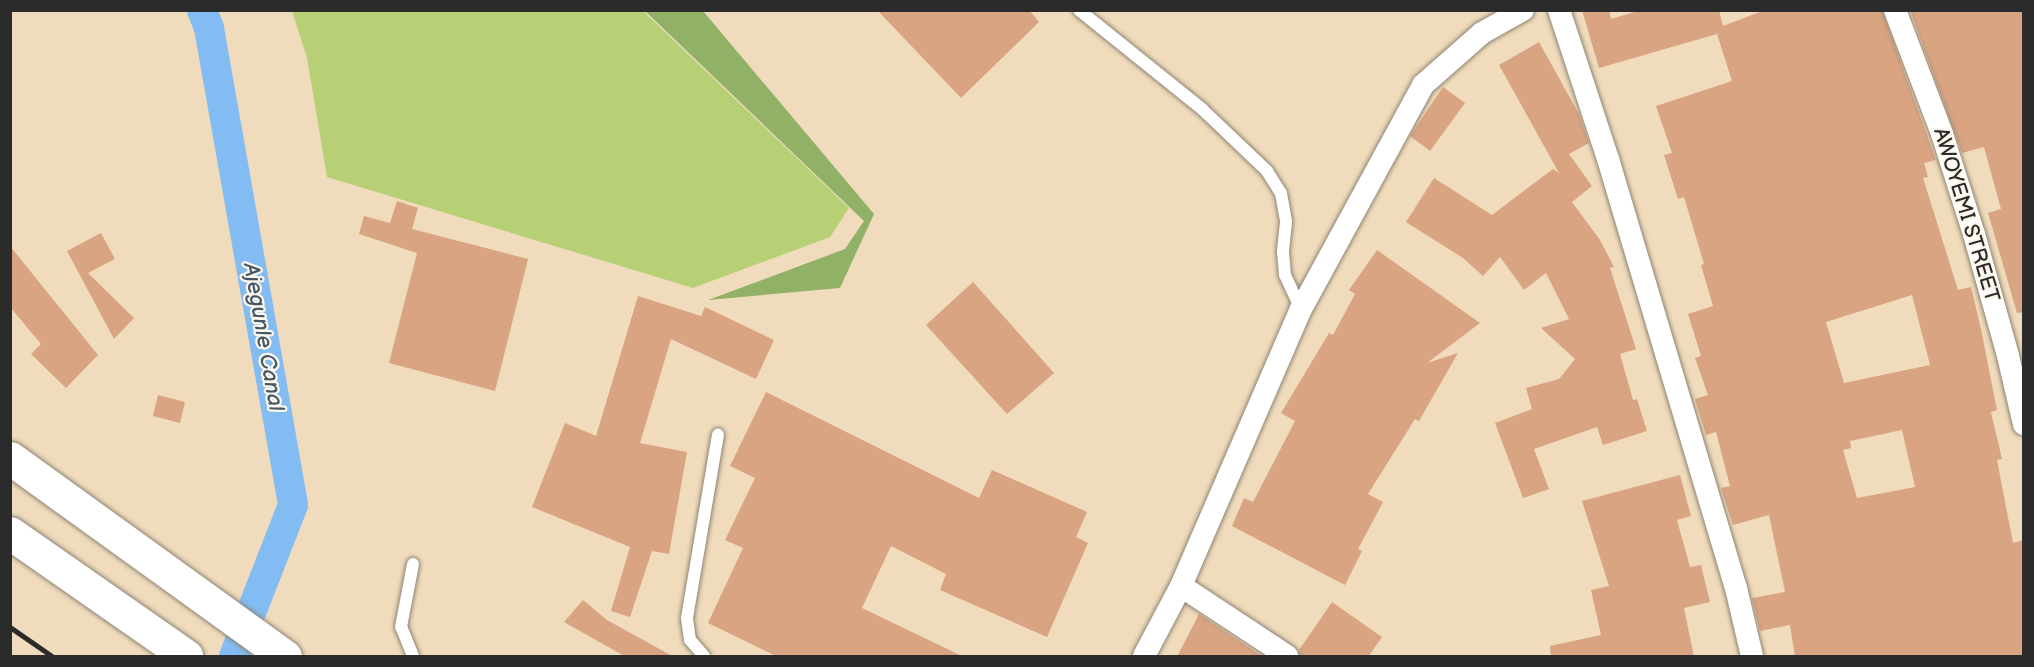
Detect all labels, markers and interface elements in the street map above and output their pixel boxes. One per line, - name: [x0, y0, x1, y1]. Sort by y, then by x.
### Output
- street label: AWOYEMI STREET: [1927, 125, 2005, 305]
- water label: Ajegunle Canal: [237, 261, 289, 413]

